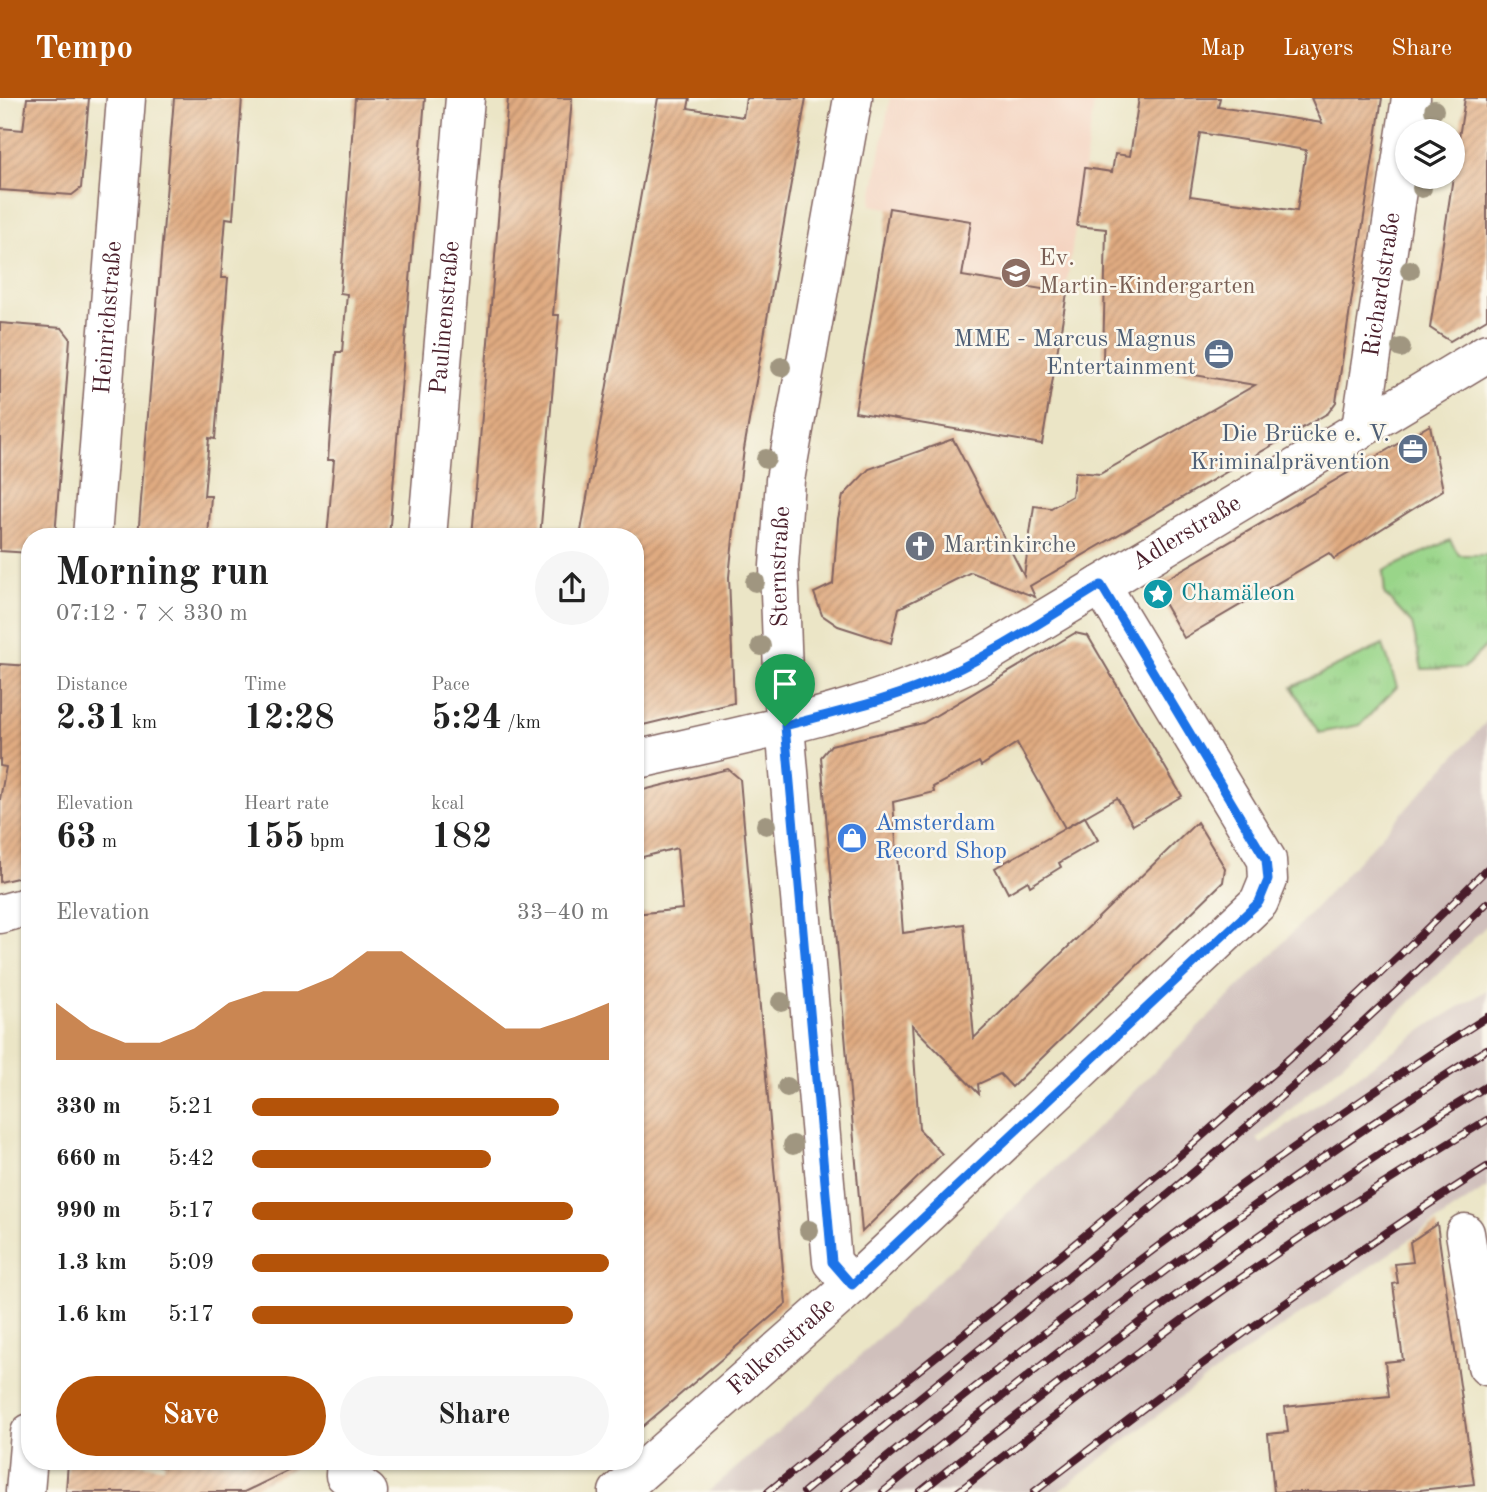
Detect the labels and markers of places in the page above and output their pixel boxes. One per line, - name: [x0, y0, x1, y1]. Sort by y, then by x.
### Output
- place label: Ev. Martin-Kindergarten: [1039, 247, 1256, 299]
- school or university icon: Ev. Martin-Kindergarten: [999, 256, 1033, 290]
- place label: MME - Marcus Magnus Entertainment: [954, 328, 1196, 380]
- office icon: MME - Marcus Magnus Entertainment: [1202, 337, 1236, 371]
- place label: Die Brücke e. V. Kriminalprävention: [1190, 423, 1390, 475]
- office icon: Die Brücke e. V. Kriminalprävention: [1396, 432, 1430, 466]
- church icon: Martinkirche: [903, 529, 937, 563]
- place label: Martinkirche: [943, 534, 1076, 558]
- place icon: Chamäleon: [1141, 577, 1175, 611]
- place label: Chamäleon: [1181, 582, 1295, 606]
- pin: [755, 654, 815, 726]
- place label: Amsterdam Record Shop: [875, 812, 1007, 864]
- shop icon: Amsterdam Record Shop: [835, 821, 869, 855]

